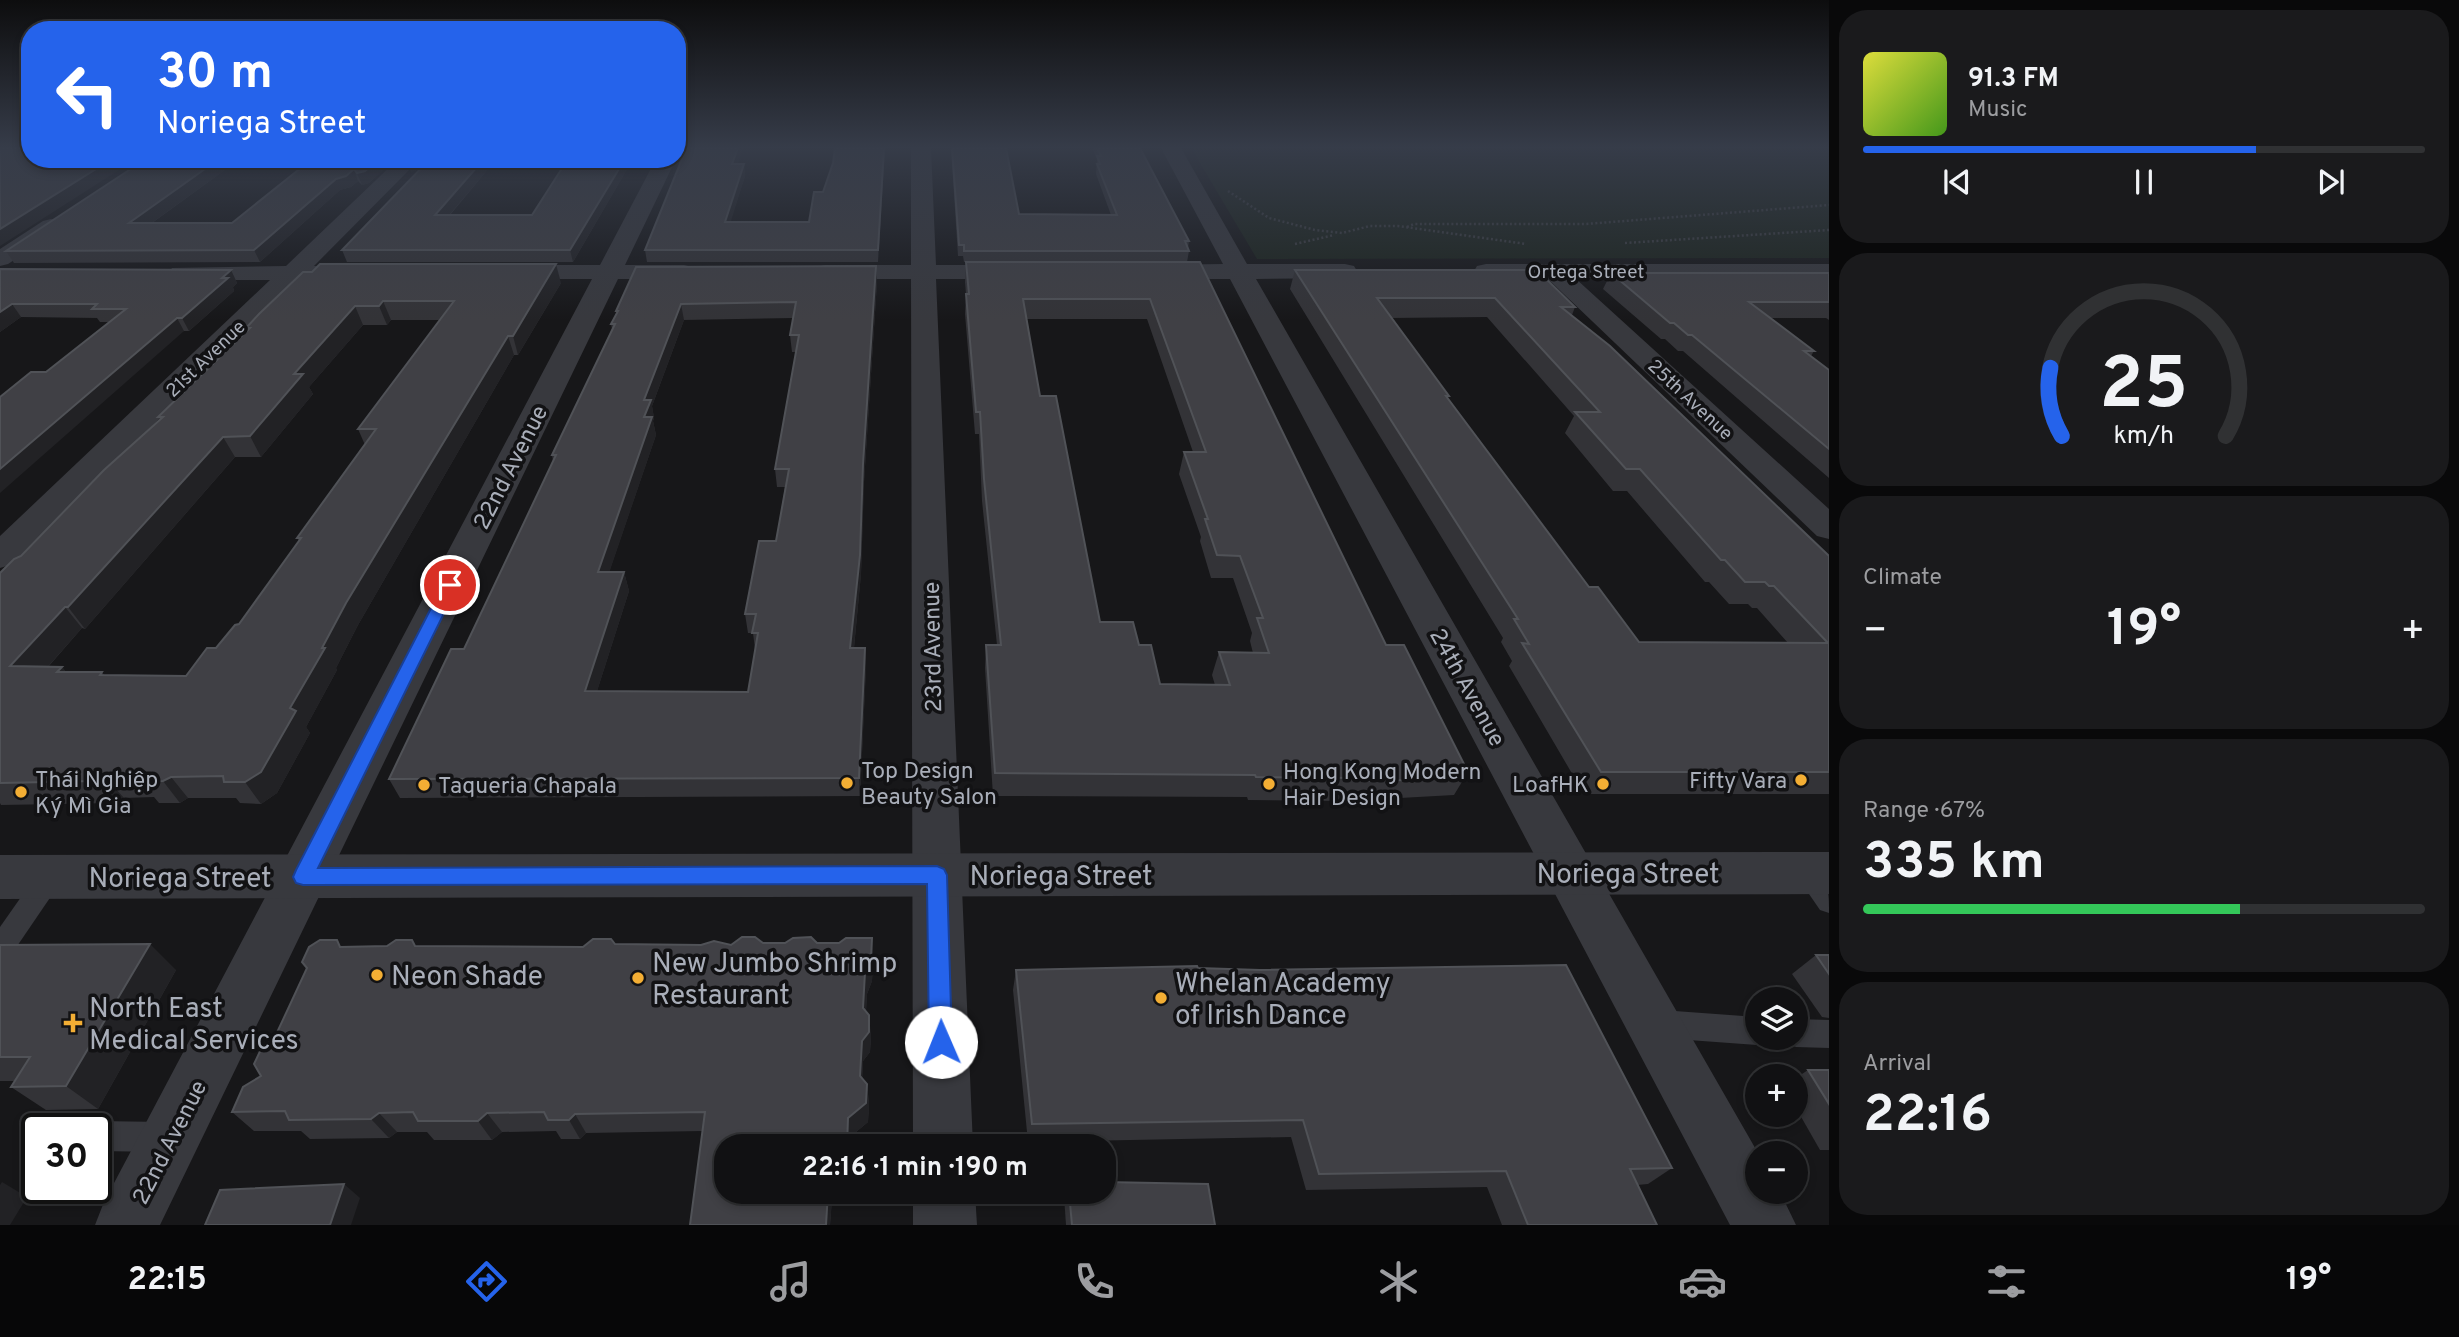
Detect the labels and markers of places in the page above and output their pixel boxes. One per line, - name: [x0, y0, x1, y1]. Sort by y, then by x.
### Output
- pin: [420, 555, 480, 615]
- place label: Top Design Beauty Salon: [861, 758, 997, 813]
- place label: Hong Kong Modern Hair Design: [1283, 759, 1482, 814]
- place label: Thái Nghiệp Ký Mì Gia: [35, 767, 158, 822]
- place label: Fifty Vara: [1689, 768, 1787, 797]
- place label: LoafHK: [1512, 772, 1589, 801]
- marker: Fifty Vara: [1793, 772, 1809, 788]
- place label: Taqueria Chapala: [438, 773, 617, 802]
- marker: Top Design Beauty Salon: [839, 775, 855, 791]
- marker: Hong Kong Modern Hair Design: [1261, 776, 1277, 792]
- marker: LoafHK: [1595, 776, 1611, 792]
- marker: Taqueria Chapala: [416, 777, 432, 793]
- marker: Thái Nghiệp Ký Mì Gia: [13, 784, 29, 800]
- place label: New Jumbo Shrimp Restaurant: [652, 947, 897, 1015]
- place label: Neon Shade: [391, 960, 543, 996]
- marker: Neon Shade: [369, 967, 385, 983]
- place label: Whelan Academy of Irish Dance: [1175, 967, 1391, 1035]
- marker: New Jumbo Shrimp Restaurant: [630, 970, 646, 986]
- marker: Whelan Academy of Irish Dance: [1153, 990, 1169, 1006]
- place label: North East Medical Services: [89, 992, 299, 1060]
- marker: North East Medical Services: [63, 1013, 83, 1033]

